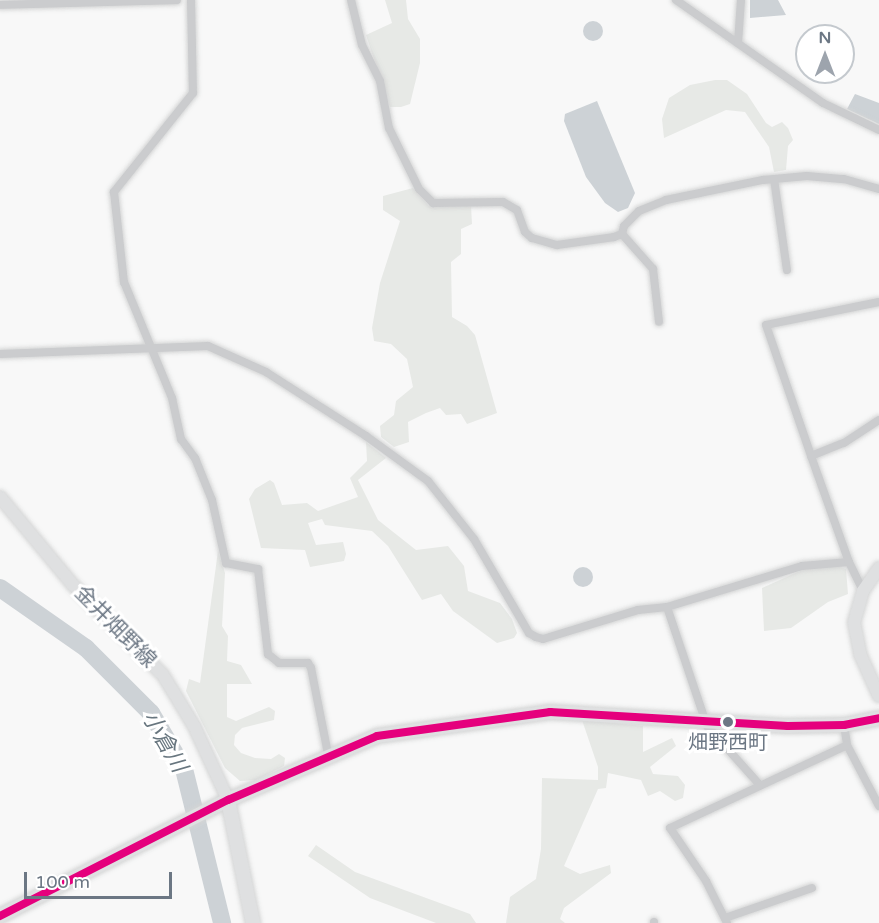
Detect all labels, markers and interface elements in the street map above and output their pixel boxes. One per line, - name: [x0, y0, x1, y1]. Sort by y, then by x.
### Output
- north arrow: [795, 24, 855, 84]
- text: N: [819, 28, 831, 48]
- street label: 金井畑野線: [69, 581, 161, 673]
- water label: 小倉川: [136, 707, 192, 777]
- marker: 畑野西町: [722, 716, 734, 728]
- place label: 畑野西町: [688, 731, 768, 755]
- scale bar: [27, 860, 176, 898]
- text: 100 m: [35, 871, 90, 893]

